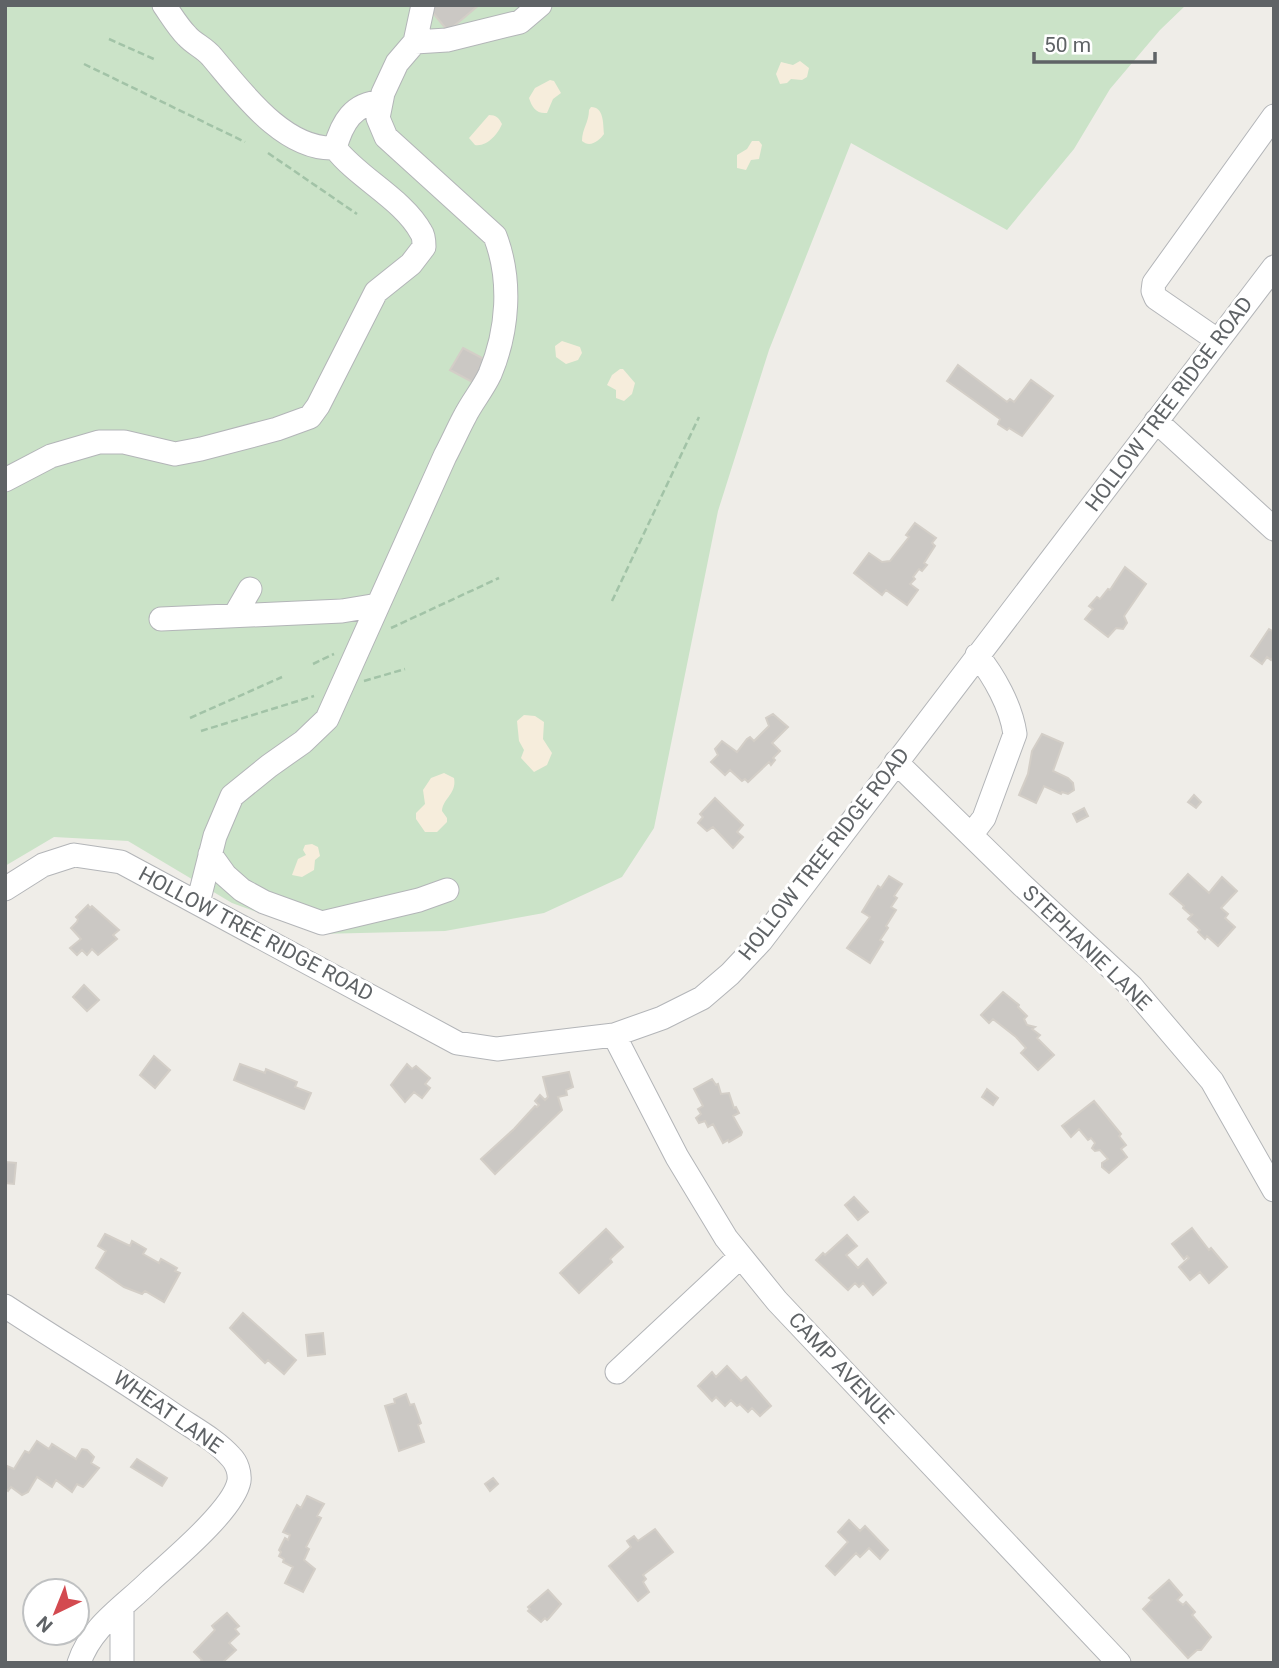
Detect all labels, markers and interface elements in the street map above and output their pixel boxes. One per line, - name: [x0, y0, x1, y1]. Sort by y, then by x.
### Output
- scale bar: [1034, 21, 1155, 65]
- text: 50 m: [1044, 33, 1091, 57]
- street label: HOLLOW TREE RIDGE ROAD: [1080, 292, 1258, 516]
- street label: HOLLOW TREE RIDGE ROAD: [734, 743, 914, 965]
- street label: HOLLOW TREE RIDGE ROAD: [135, 862, 377, 1006]
- street label: STEPHANIE LANE: [1018, 881, 1156, 1015]
- street label: CAMP AVENUE: [784, 1308, 899, 1428]
- street label: WHEAT LANE: [109, 1366, 227, 1458]
- north arrow: [21, 1577, 91, 1647]
- text: N: [32, 1611, 57, 1637]

